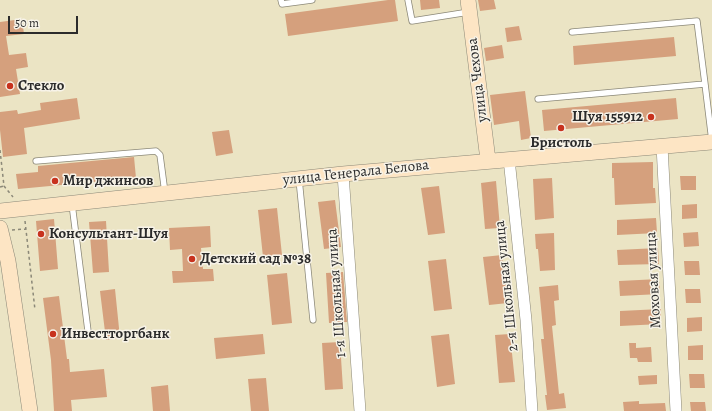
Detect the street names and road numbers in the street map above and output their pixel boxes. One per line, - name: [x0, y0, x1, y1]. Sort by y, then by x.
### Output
- street label: улица Чехова: [464, 37, 492, 123]
- street label: улица Генерала Белова: [282, 156, 430, 190]
- street label: 2-я Школьная улица: [491, 220, 523, 352]
- street label: 1-я Школьная улица: [323, 228, 351, 358]
- street label: Моховая улица: [642, 231, 666, 329]

